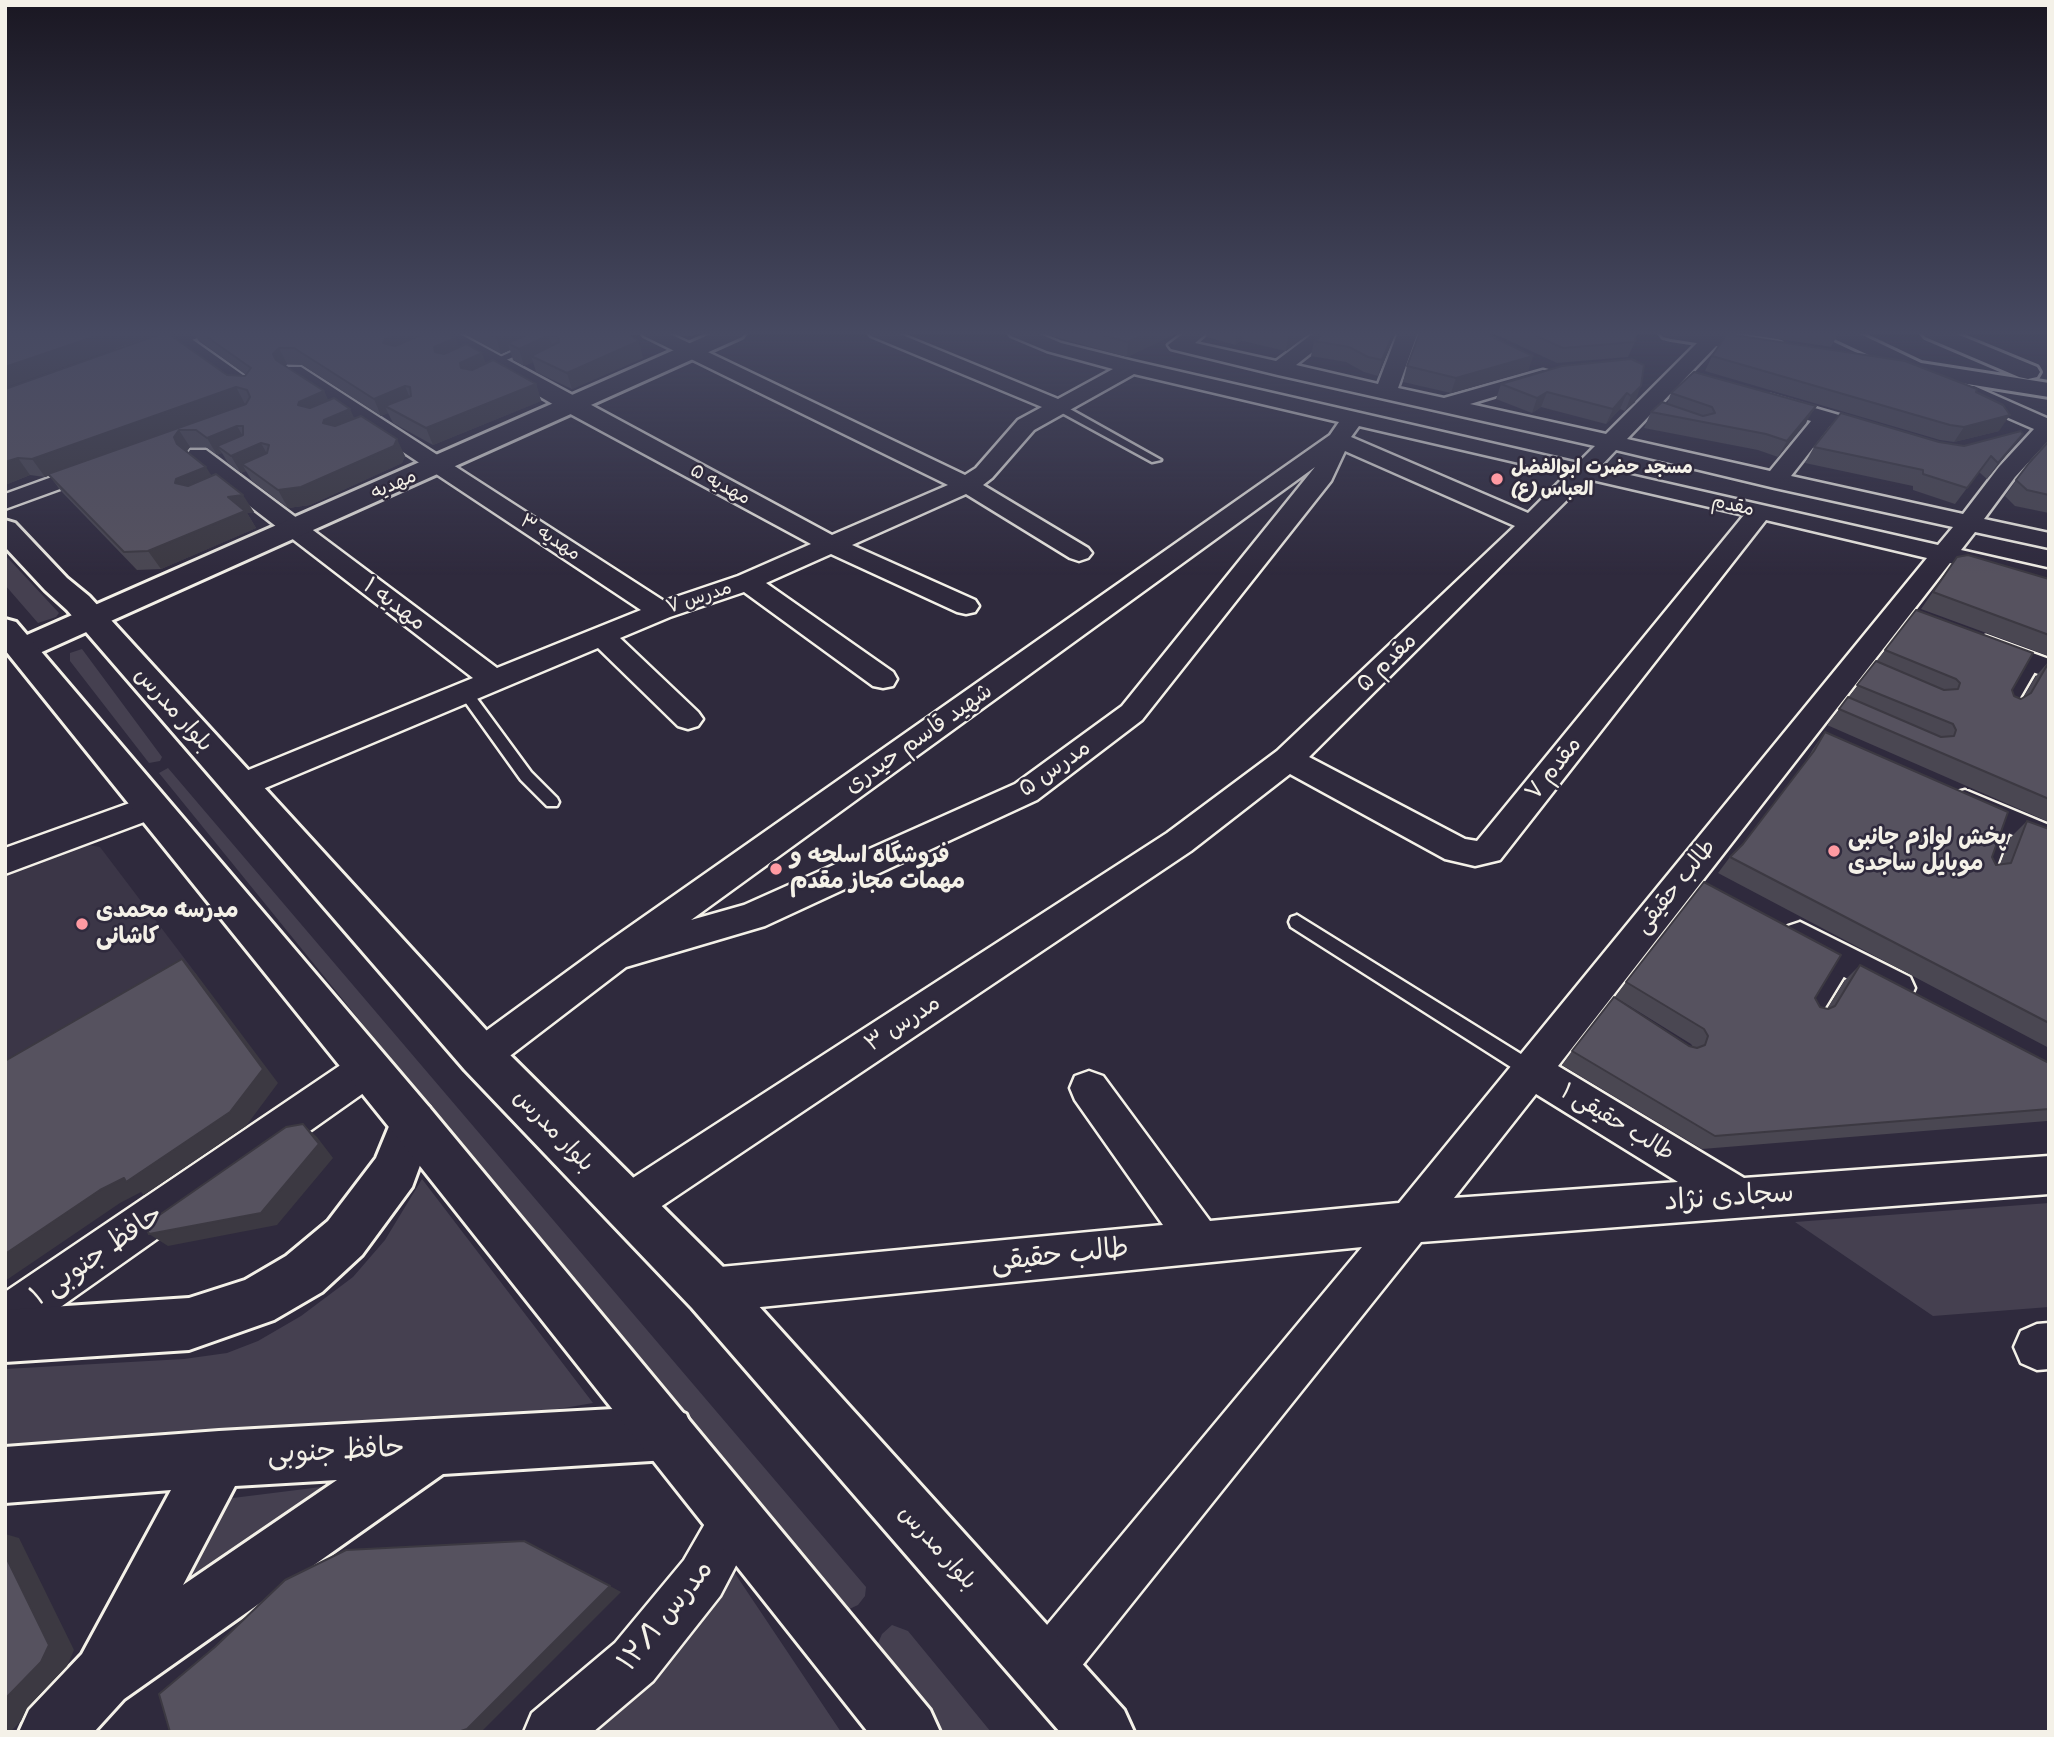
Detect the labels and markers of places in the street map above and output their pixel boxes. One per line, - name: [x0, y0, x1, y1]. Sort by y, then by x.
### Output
- place label: مسجد حضرت ابوالفضل العباس (ع): [1511, 457, 1693, 501]
- marker: مسجد حضرت ابوالفضل العباس (ع): [1489, 471, 1505, 487]
- place label: پخش لوازم جانبی موبایل ساجدی: [1848, 824, 2006, 878]
- place label: فروشگاه اسلحه و مهمات مجاز مقدم: [790, 842, 965, 896]
- marker: پخش لوازم جانبی موبایل ساجدی: [1826, 843, 1842, 859]
- marker: فروشگاه اسلحه و مهمات مجاز مقدم: [768, 861, 784, 877]
- place label: مدرسه محمدی کاشانی: [96, 897, 239, 951]
- marker: مدرسه محمدی کاشانی: [74, 916, 90, 932]

